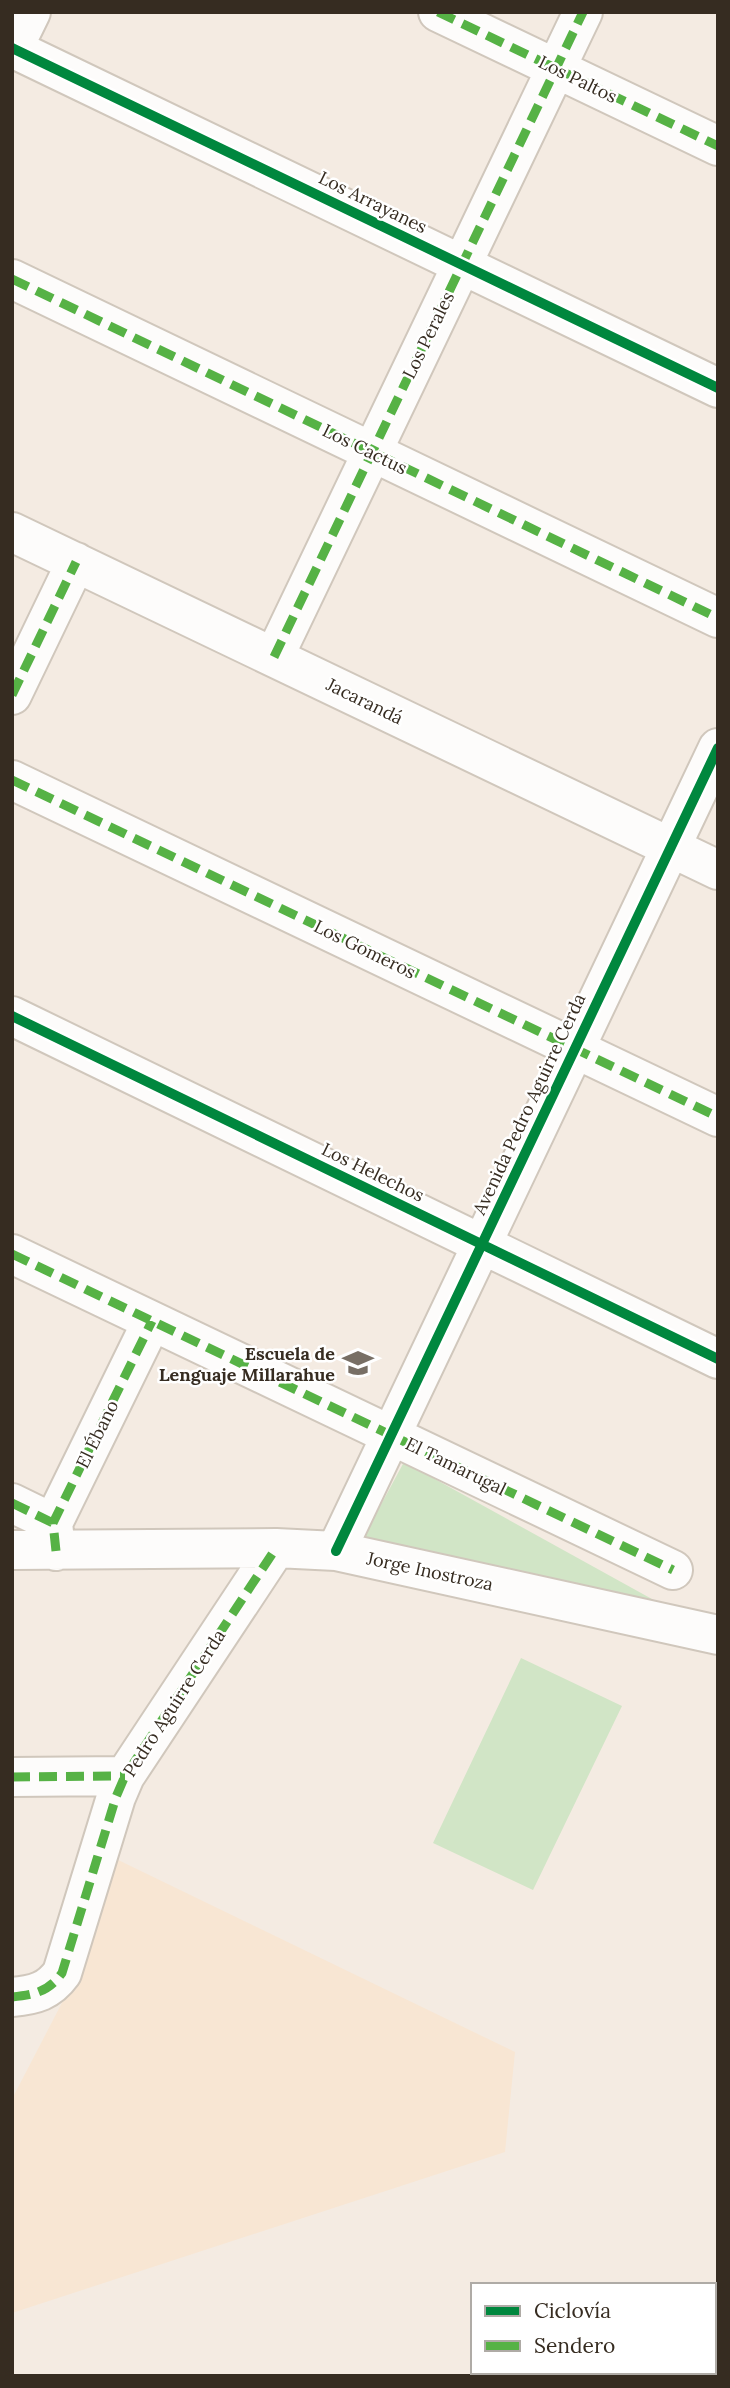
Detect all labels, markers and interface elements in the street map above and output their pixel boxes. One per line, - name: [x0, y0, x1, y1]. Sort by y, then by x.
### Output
- street label: Los Paltos: [535, 50, 621, 108]
- street label: Los Arrayanes: [315, 166, 431, 238]
- street label: Los Perales: [397, 288, 459, 382]
- street label: Los Cactus: [319, 419, 411, 479]
- street label: Jacarandá: [322, 672, 407, 729]
- street label: Los Gomeros: [310, 914, 420, 984]
- street label: Avenida Pedro Aguirre Cerda: [467, 990, 590, 1219]
- street label: Los Helechos: [318, 1137, 428, 1207]
- place label: Escuela de Lenguaje Millarahue: [159, 1342, 335, 1386]
- school or university icon: Escuela de Lenguaje Millarahue: [341, 1346, 375, 1380]
- street label: El Ébano: [71, 1396, 123, 1472]
- street label: El Tamarugal: [402, 1432, 510, 1500]
- street label: Jorge Inostroza: [364, 1546, 495, 1596]
- street label: Pedro Aguirre Cerda: [118, 1625, 230, 1781]
- legend: [471, 2283, 716, 2374]
- text: Ciclovía: [534, 2297, 611, 2324]
- text: Sendero: [534, 2332, 615, 2359]

